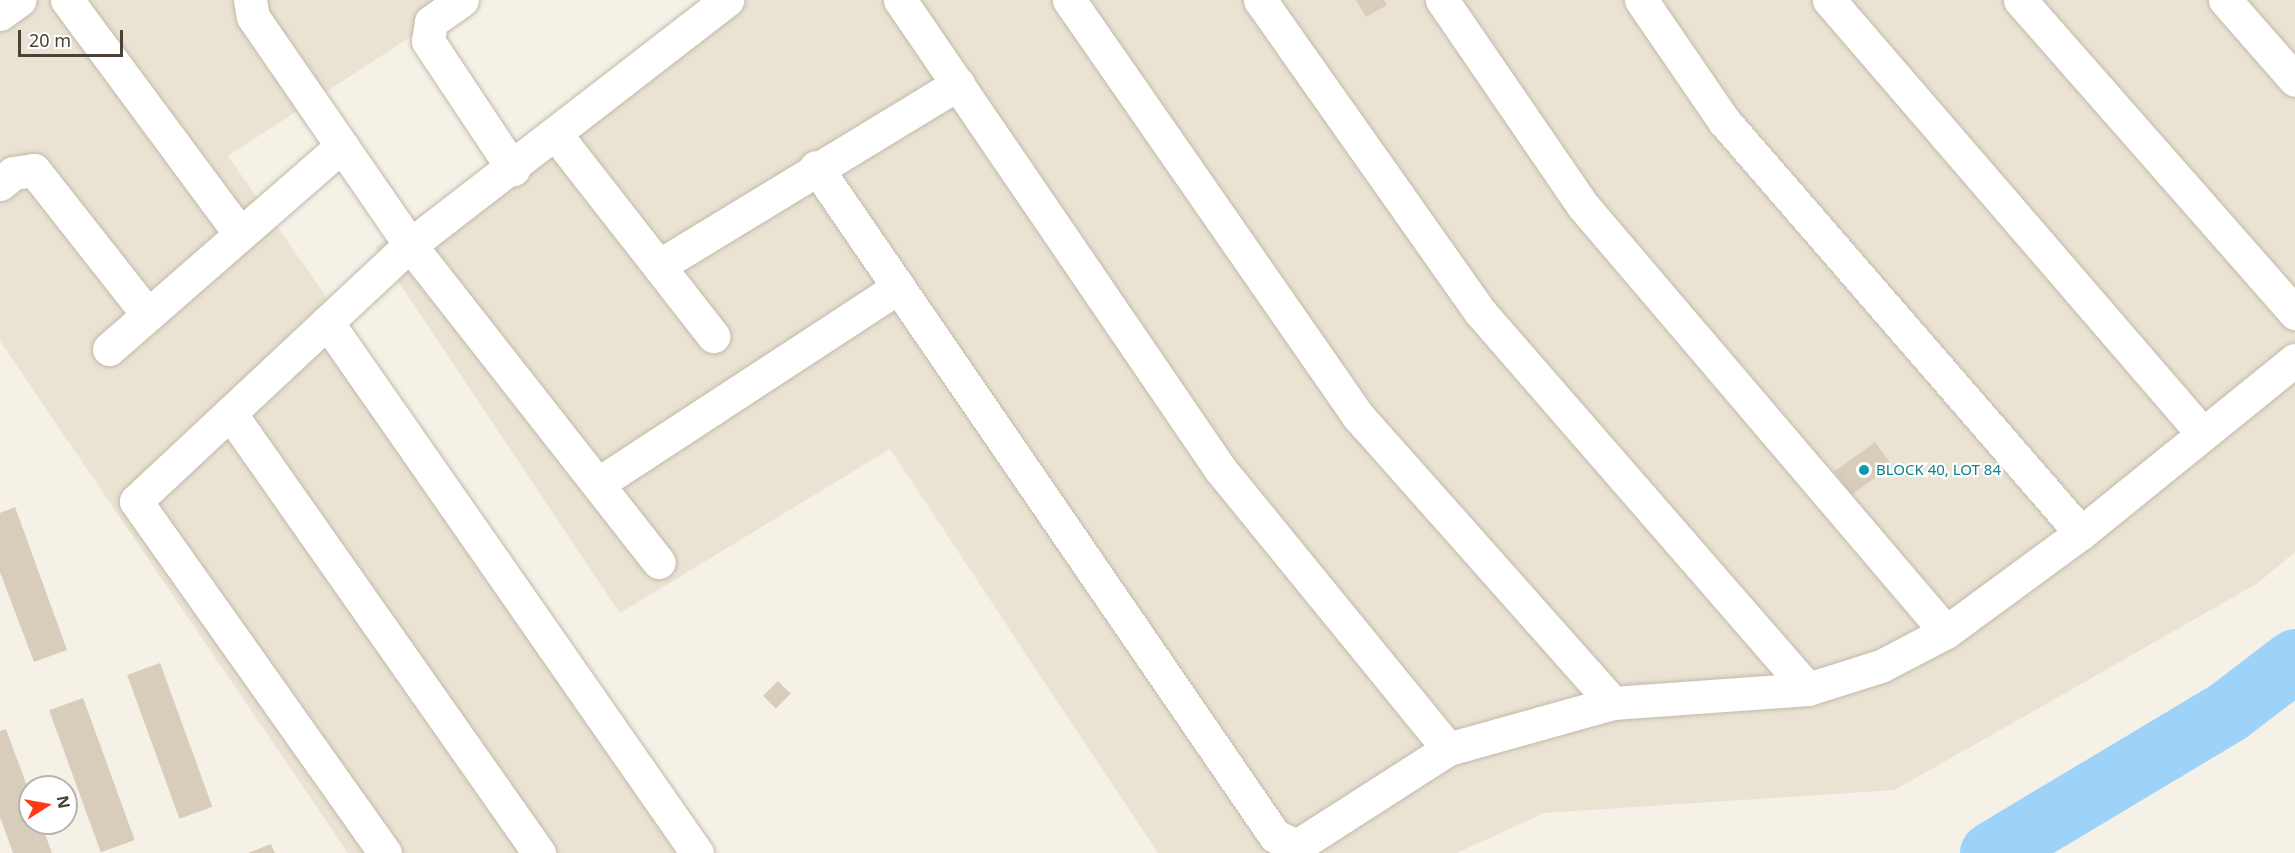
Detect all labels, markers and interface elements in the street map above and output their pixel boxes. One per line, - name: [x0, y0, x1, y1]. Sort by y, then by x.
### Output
- scale bar: [21, 18, 126, 56]
- text: 20 m: [29, 28, 71, 52]
- place label: BLOCK 40, LOT 84: [1876, 461, 2001, 479]
- marker: BLOCK 40, LOT 84: [1857, 463, 1871, 477]
- north arrow: [18, 775, 78, 835]
- text: N: [52, 793, 76, 810]

